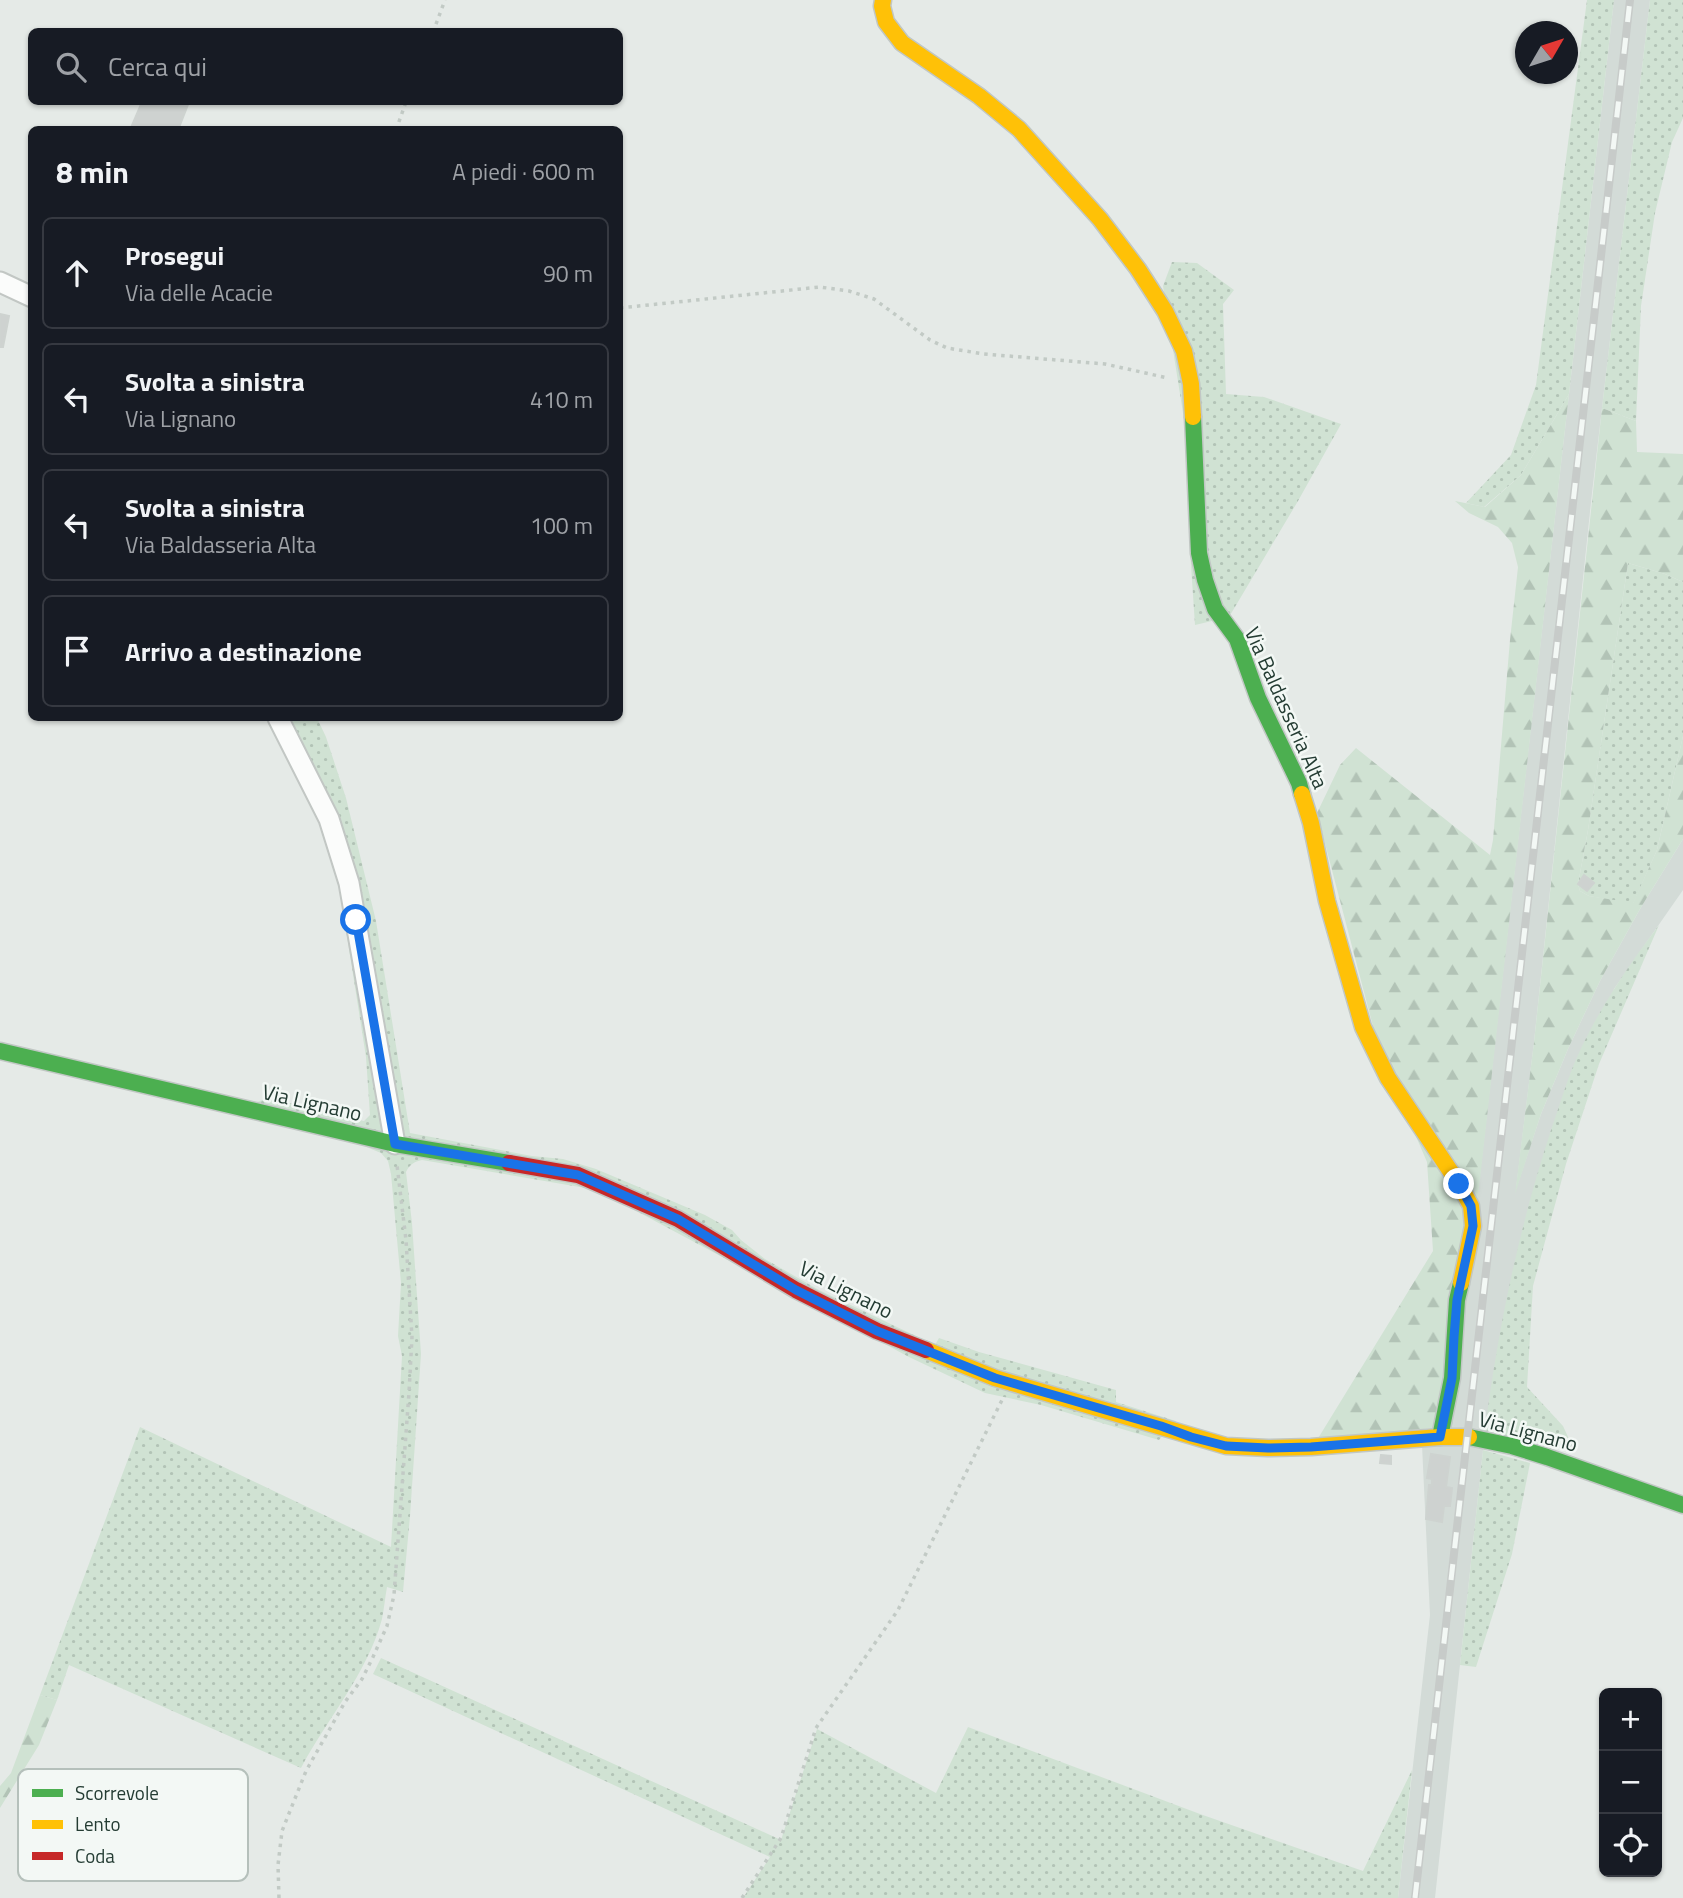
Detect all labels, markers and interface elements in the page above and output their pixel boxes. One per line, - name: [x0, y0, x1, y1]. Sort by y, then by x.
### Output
- north arrow: [1515, 21, 1578, 84]
- search box: [28, 28, 623, 105]
- text: Cerca qui: [108, 47, 207, 86]
- icon: search: [52, 48, 90, 86]
- text: 8 min: [56, 149, 129, 195]
- text: A piedi · 600 m: [452, 154, 595, 189]
- text: Prosegui: [125, 236, 224, 275]
- icon: ahead: [58, 254, 96, 292]
- text: 90 m: [543, 256, 593, 291]
- text: Via delle Acacie: [125, 275, 273, 310]
- text: Svolta a sinistra: [125, 362, 305, 401]
- icon: left: [58, 380, 96, 418]
- text: 410 m: [530, 382, 593, 417]
- text: Via Lignano: [125, 401, 236, 436]
- text: Svolta a sinistra: [125, 488, 305, 527]
- icon: left: [58, 506, 96, 544]
- text: 100 m: [530, 508, 593, 543]
- text: Via Baldasseria Alta: [125, 527, 316, 562]
- street label: Via Baldasseria Alta: [1237, 621, 1337, 794]
- icon: arrive: [58, 632, 96, 670]
- text: Arrivo a destinazione: [125, 632, 362, 671]
- route start: [340, 904, 371, 935]
- street label: Via Lignano: [259, 1075, 365, 1129]
- route end: [1443, 1168, 1474, 1199]
- street label: Via Lignano: [794, 1252, 899, 1326]
- street label: Via Lignano: [1475, 1402, 1581, 1460]
- map controls: [1599, 1688, 1662, 1877]
- button: +: [1599, 1688, 1662, 1751]
- button: −: [1599, 1751, 1662, 1814]
- legend: [18, 1769, 248, 1881]
- text: Scorrevole: [75, 1778, 159, 1807]
- text: Lento: [75, 1809, 120, 1838]
- button: locate: [1599, 1814, 1662, 1877]
- text: Coda: [75, 1841, 115, 1870]

